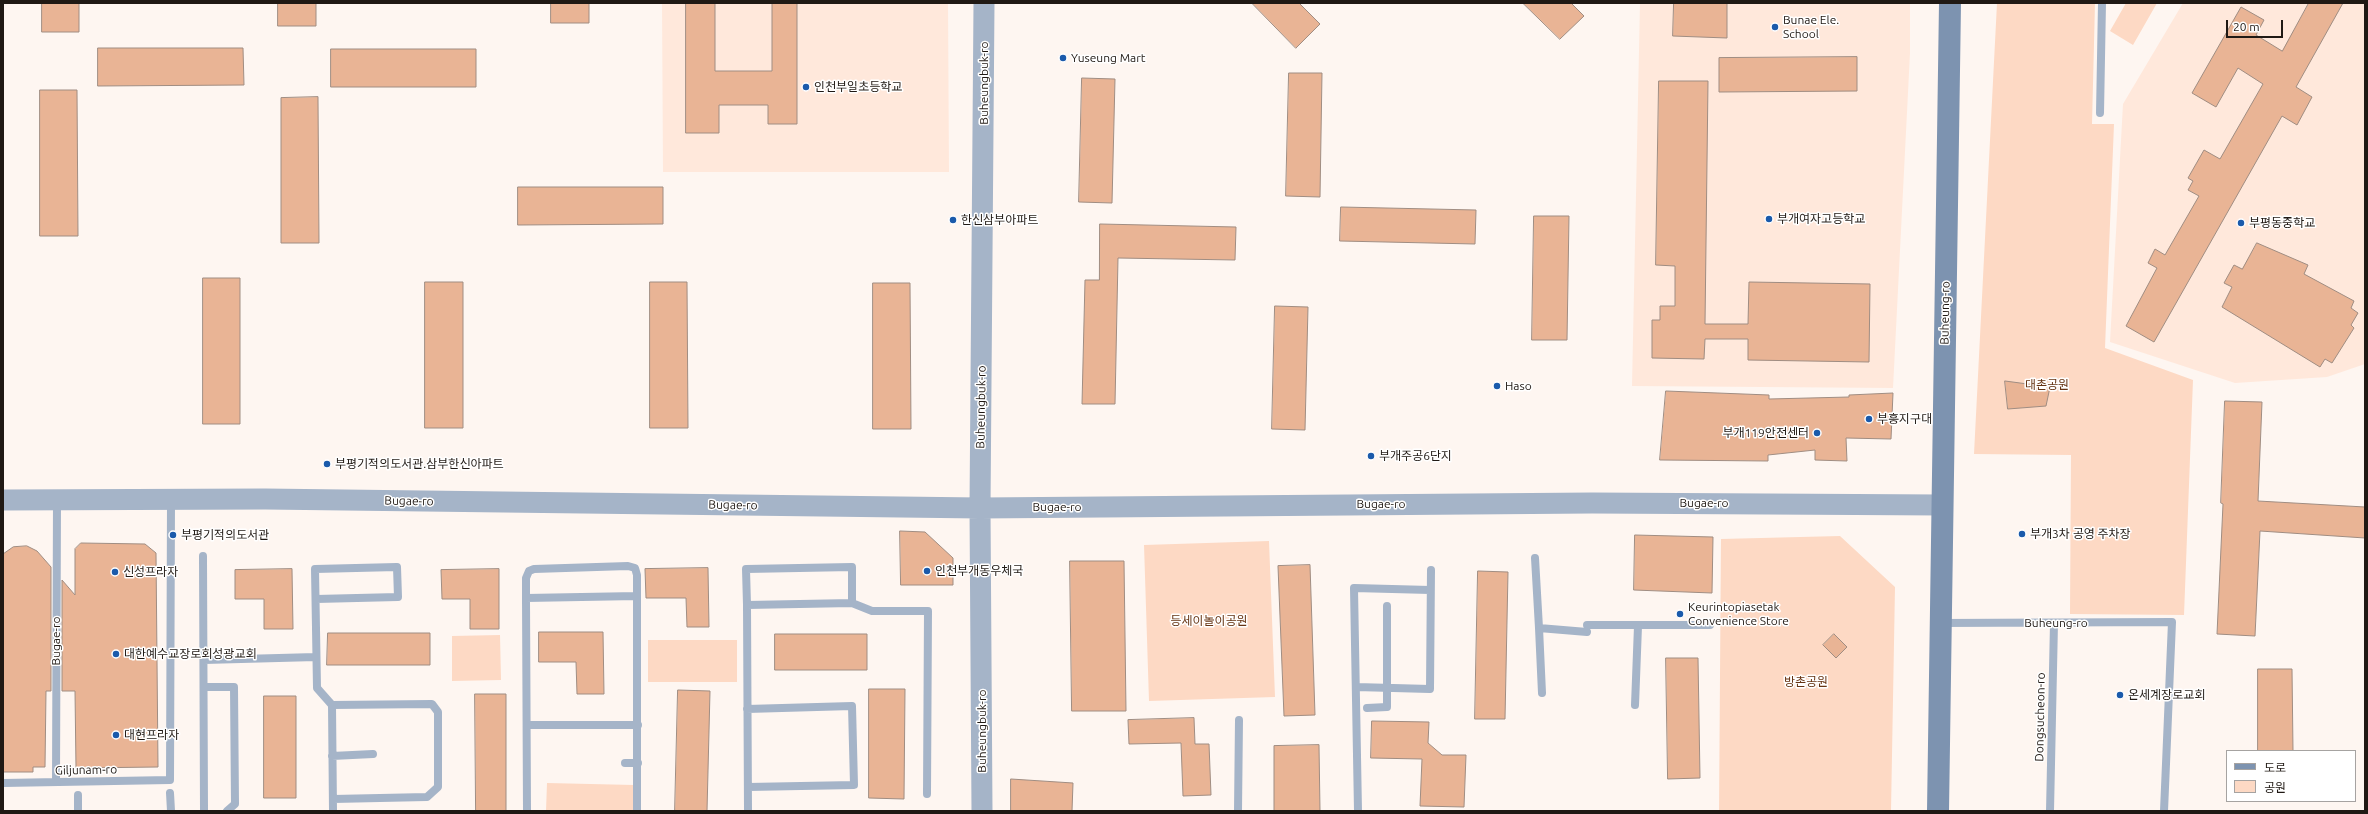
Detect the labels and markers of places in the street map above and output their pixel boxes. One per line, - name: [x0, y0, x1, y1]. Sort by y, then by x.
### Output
- place label: Bunae Ele. School: [1783, 13, 1839, 41]
- marker: Bunae Ele. School: [1770, 22, 1780, 32]
- place label: Yuseung Mart: [1071, 51, 1146, 65]
- marker: Yuseung Mart: [1058, 53, 1068, 63]
- place label: 인천부일초등학교: [814, 80, 902, 94]
- marker: 인천부일초등학교: [801, 82, 811, 92]
- place label: 부개여자고등학교: [1777, 212, 1865, 226]
- place label: 한신삼부아파트: [961, 213, 1038, 227]
- marker: 부개여자고등학교: [1764, 214, 1774, 224]
- marker: 한신삼부아파트: [948, 215, 958, 225]
- place label: 부평동중학교: [2249, 216, 2315, 230]
- marker: 부평동중학교: [2236, 218, 2246, 228]
- place label: Haso: [1505, 379, 1532, 393]
- marker: Haso: [1492, 381, 1502, 391]
- place label: 부흥지구대: [1877, 412, 1932, 426]
- marker: 부흥지구대: [1864, 414, 1874, 424]
- place label: 부개119안전센터: [1722, 426, 1809, 440]
- marker: 부개119안전센터: [1812, 428, 1822, 438]
- place label: 부개주공6단지: [1379, 449, 1452, 463]
- marker: 부개주공6단지: [1366, 451, 1376, 461]
- place label: 부평기적의도서관.삼부한신아파트: [335, 457, 504, 471]
- marker: 부평기적의도서관.삼부한신아파트: [322, 459, 332, 469]
- place label: 부개3차 공영 주차장: [2030, 527, 2131, 541]
- place label: 부평기적의도서관: [181, 528, 269, 542]
- marker: 부개3차 공영 주차장: [2017, 529, 2027, 539]
- marker: 부평기적의도서관: [168, 530, 178, 540]
- place label: 인천부개동우체국: [935, 564, 1023, 578]
- place label: 신성프라자: [123, 565, 178, 579]
- marker: 인천부개동우체국: [922, 566, 932, 576]
- marker: 신성프라자: [110, 567, 120, 577]
- place label: Keurintopiasetak Convenience Store: [1688, 600, 1789, 628]
- marker: Keurintopiasetak Convenience Store: [1675, 609, 1685, 619]
- place label: 대한예수교장로회성광교회: [124, 647, 256, 661]
- marker: 대한예수교장로회성광교회: [111, 649, 121, 659]
- place label: 온세계장로교회: [2128, 688, 2205, 702]
- marker: 온세계장로교회: [2115, 690, 2125, 700]
- place label: 대현프라자: [124, 728, 179, 742]
- marker: 대현프라자: [111, 730, 121, 740]

